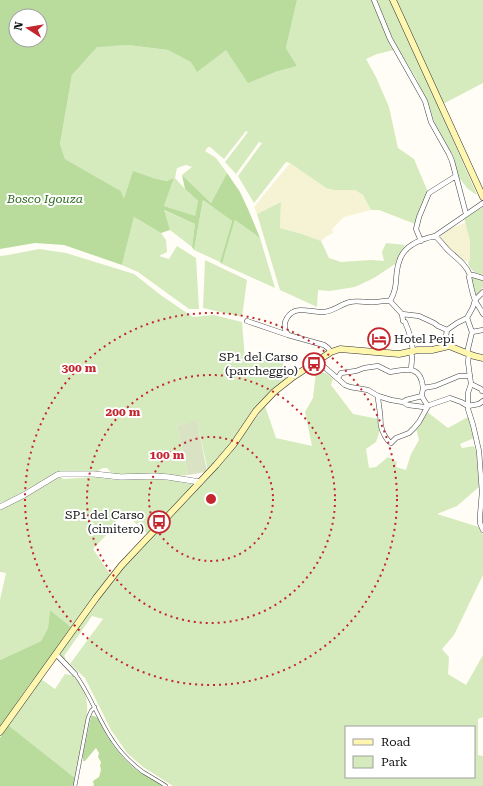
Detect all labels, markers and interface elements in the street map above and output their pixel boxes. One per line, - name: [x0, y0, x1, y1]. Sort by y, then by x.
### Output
- north arrow: [8, 8, 48, 48]
- text: N: [11, 20, 26, 32]
- park label: Bosco Igouza: [6, 192, 83, 206]
- hotel icon: Hotel Pepi: [366, 326, 392, 352]
- place label: Hotel Pepi: [394, 332, 455, 346]
- place label: SP1 del Carso (parcheggio): [219, 350, 298, 378]
- bus stop icon: SP1 del Carso (parcheggio): [301, 351, 327, 377]
- text: 300 m: [62, 361, 97, 375]
- text: 200 m: [106, 405, 141, 419]
- text: 100 m: [150, 448, 185, 462]
- centre of rings: [204, 492, 218, 506]
- place label: SP1 del Carso (cimitero): [65, 508, 144, 536]
- bus stop icon: SP1 del Carso (cimitero): [146, 509, 172, 535]
- legend: [345, 726, 475, 778]
- text: Road: [381, 735, 411, 749]
- text: Park: [381, 755, 408, 769]

